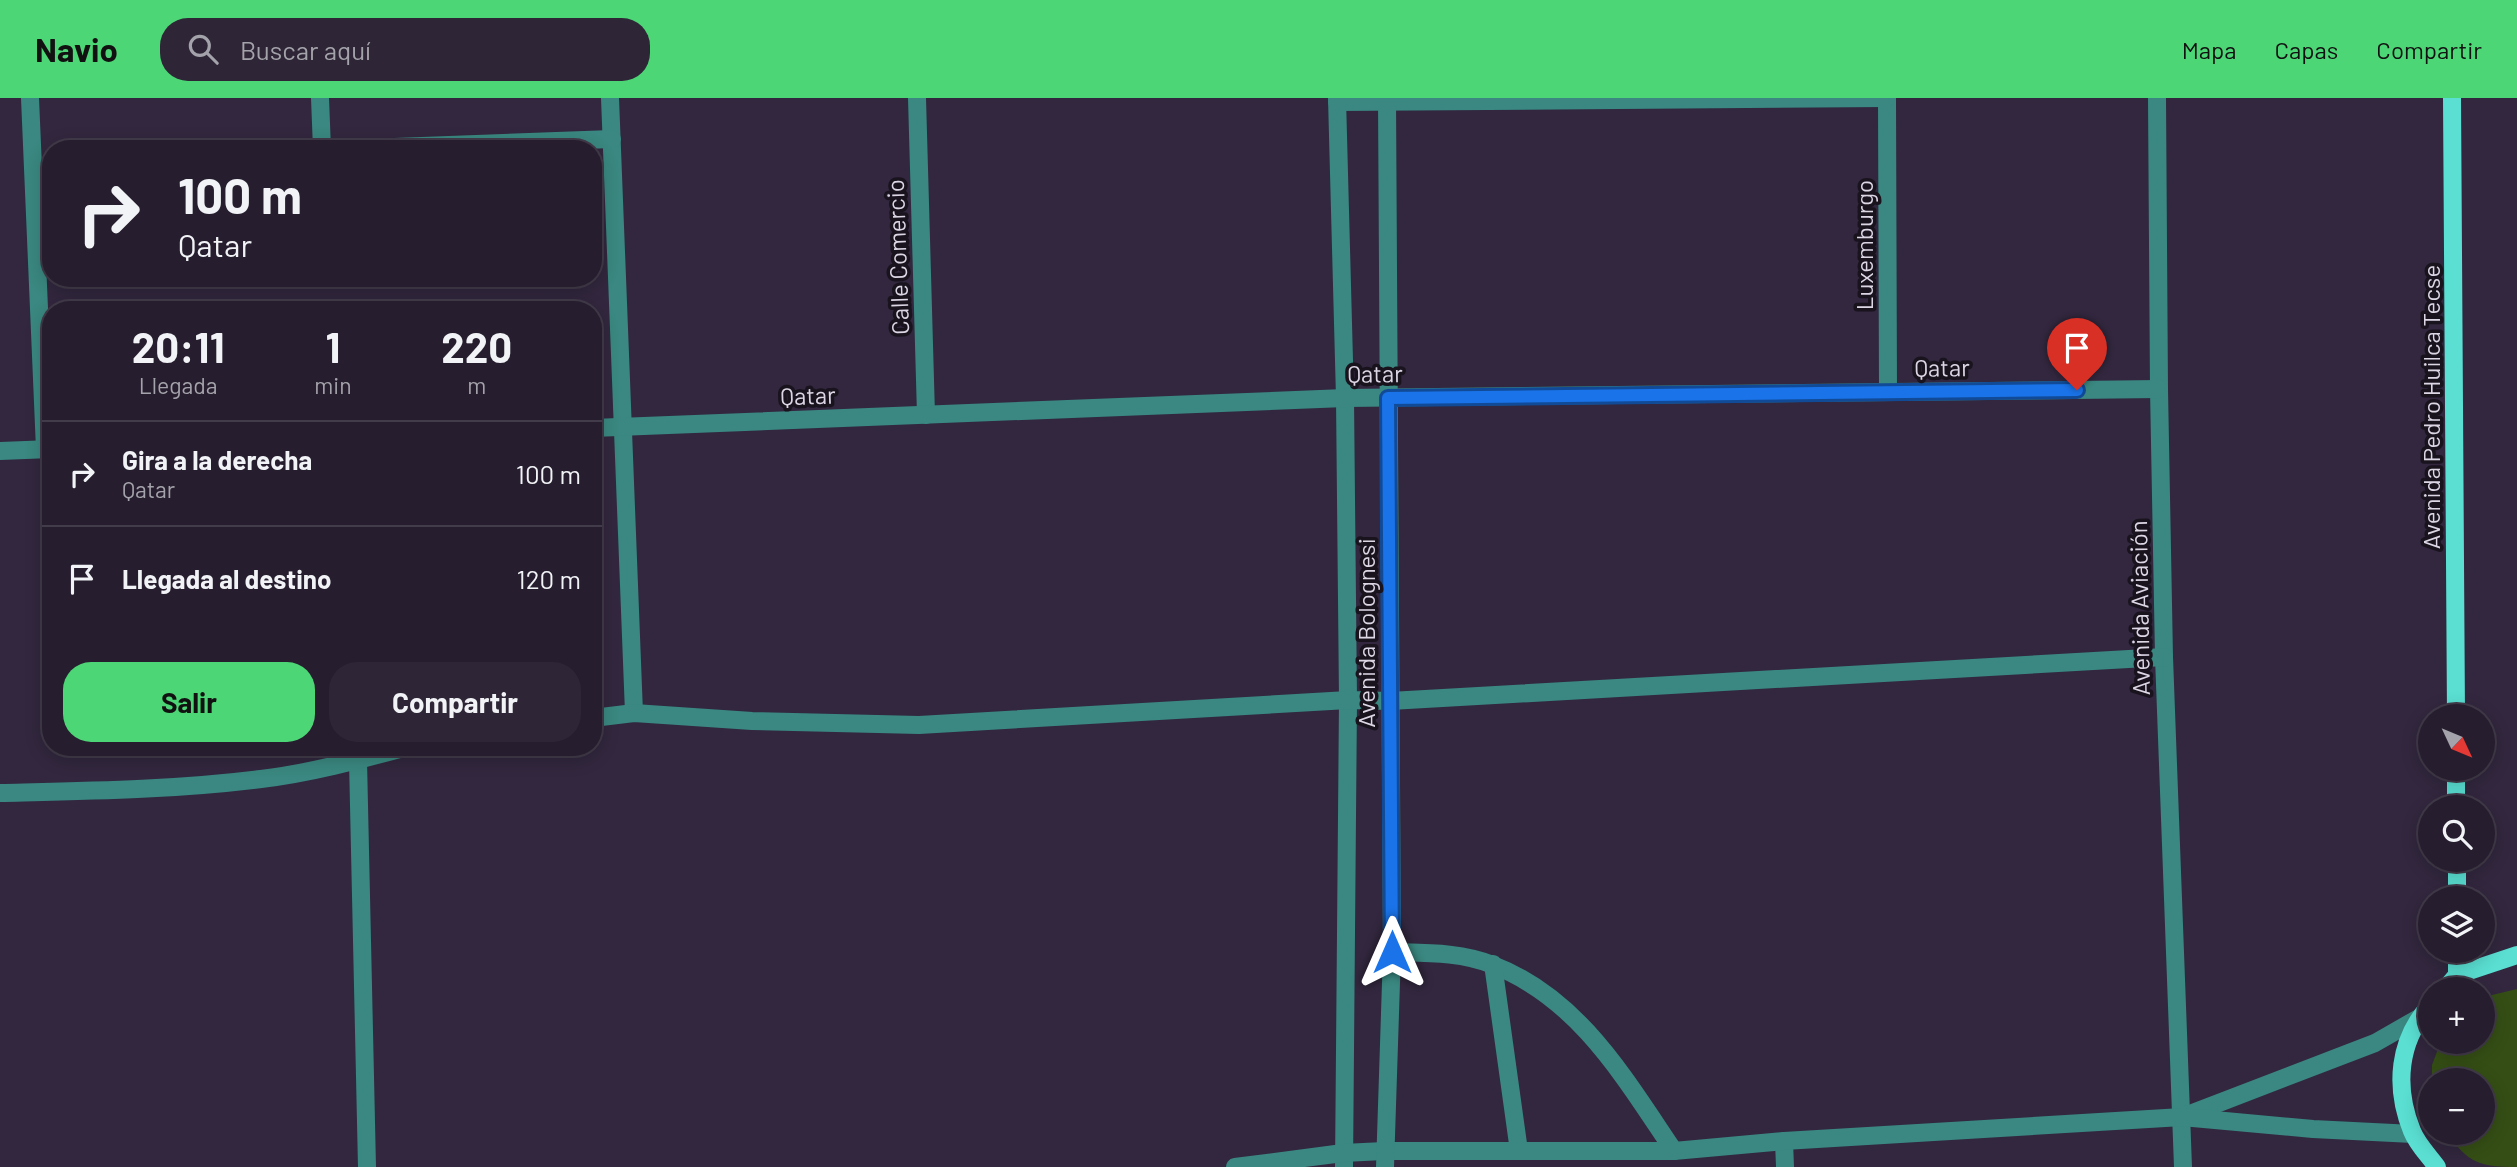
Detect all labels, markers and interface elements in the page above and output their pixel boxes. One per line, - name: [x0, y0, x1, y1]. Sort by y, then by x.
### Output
- search box: [160, 18, 650, 81]
- text: Navio: [35, 29, 118, 69]
- icon: search: [184, 30, 222, 68]
- text: Buscar aquí: [240, 34, 371, 65]
- text: Mapa: [2182, 35, 2237, 64]
- text: Capas: [2275, 35, 2338, 64]
- text: Compartir: [2376, 35, 2482, 64]
- text: 100 m: [178, 165, 302, 224]
- icon: right: [63, 168, 154, 259]
- street label: Calle Comercio: [880, 179, 914, 335]
- street label: Luxemburgo: [1849, 180, 1878, 310]
- text: Qatar: [178, 225, 252, 263]
- street label: Avenida Pedro Huilca Tecse: [2416, 265, 2445, 549]
- pin: [2047, 318, 2107, 390]
- text: 20:11: [132, 321, 225, 371]
- text: 1: [325, 321, 340, 371]
- text: 220: [441, 321, 512, 371]
- icon: arrive: [2058, 329, 2096, 367]
- street label: Qatar: [1914, 352, 1970, 382]
- street label: Qatar: [1347, 358, 1403, 388]
- text: Llegada: [139, 371, 218, 399]
- text: min: [314, 371, 352, 399]
- text: m: [467, 371, 486, 399]
- street label: Qatar: [780, 380, 837, 410]
- text: Gira a la derecha: [122, 444, 312, 475]
- icon: right: [63, 455, 101, 493]
- text: 100 m: [516, 458, 581, 489]
- text: Qatar: [122, 475, 175, 503]
- street label: Avenida Aviación: [2123, 520, 2155, 696]
- street label: Avenida Bolognesi: [1351, 538, 1380, 728]
- icon: arrive: [63, 560, 101, 598]
- text: Llegada al destino: [122, 563, 331, 594]
- text: 120 m: [517, 563, 581, 594]
- button: Salir: [63, 662, 315, 742]
- button: Compartir: [329, 662, 581, 742]
- north arrow: [2418, 704, 2496, 780]
- map controls: [2418, 704, 2495, 1145]
- button: search: [2418, 795, 2495, 872]
- button: layers: [2418, 886, 2495, 963]
- position arrow: [1355, 915, 1429, 989]
- button: +: [2418, 977, 2495, 1054]
- button: −: [2418, 1068, 2495, 1145]

